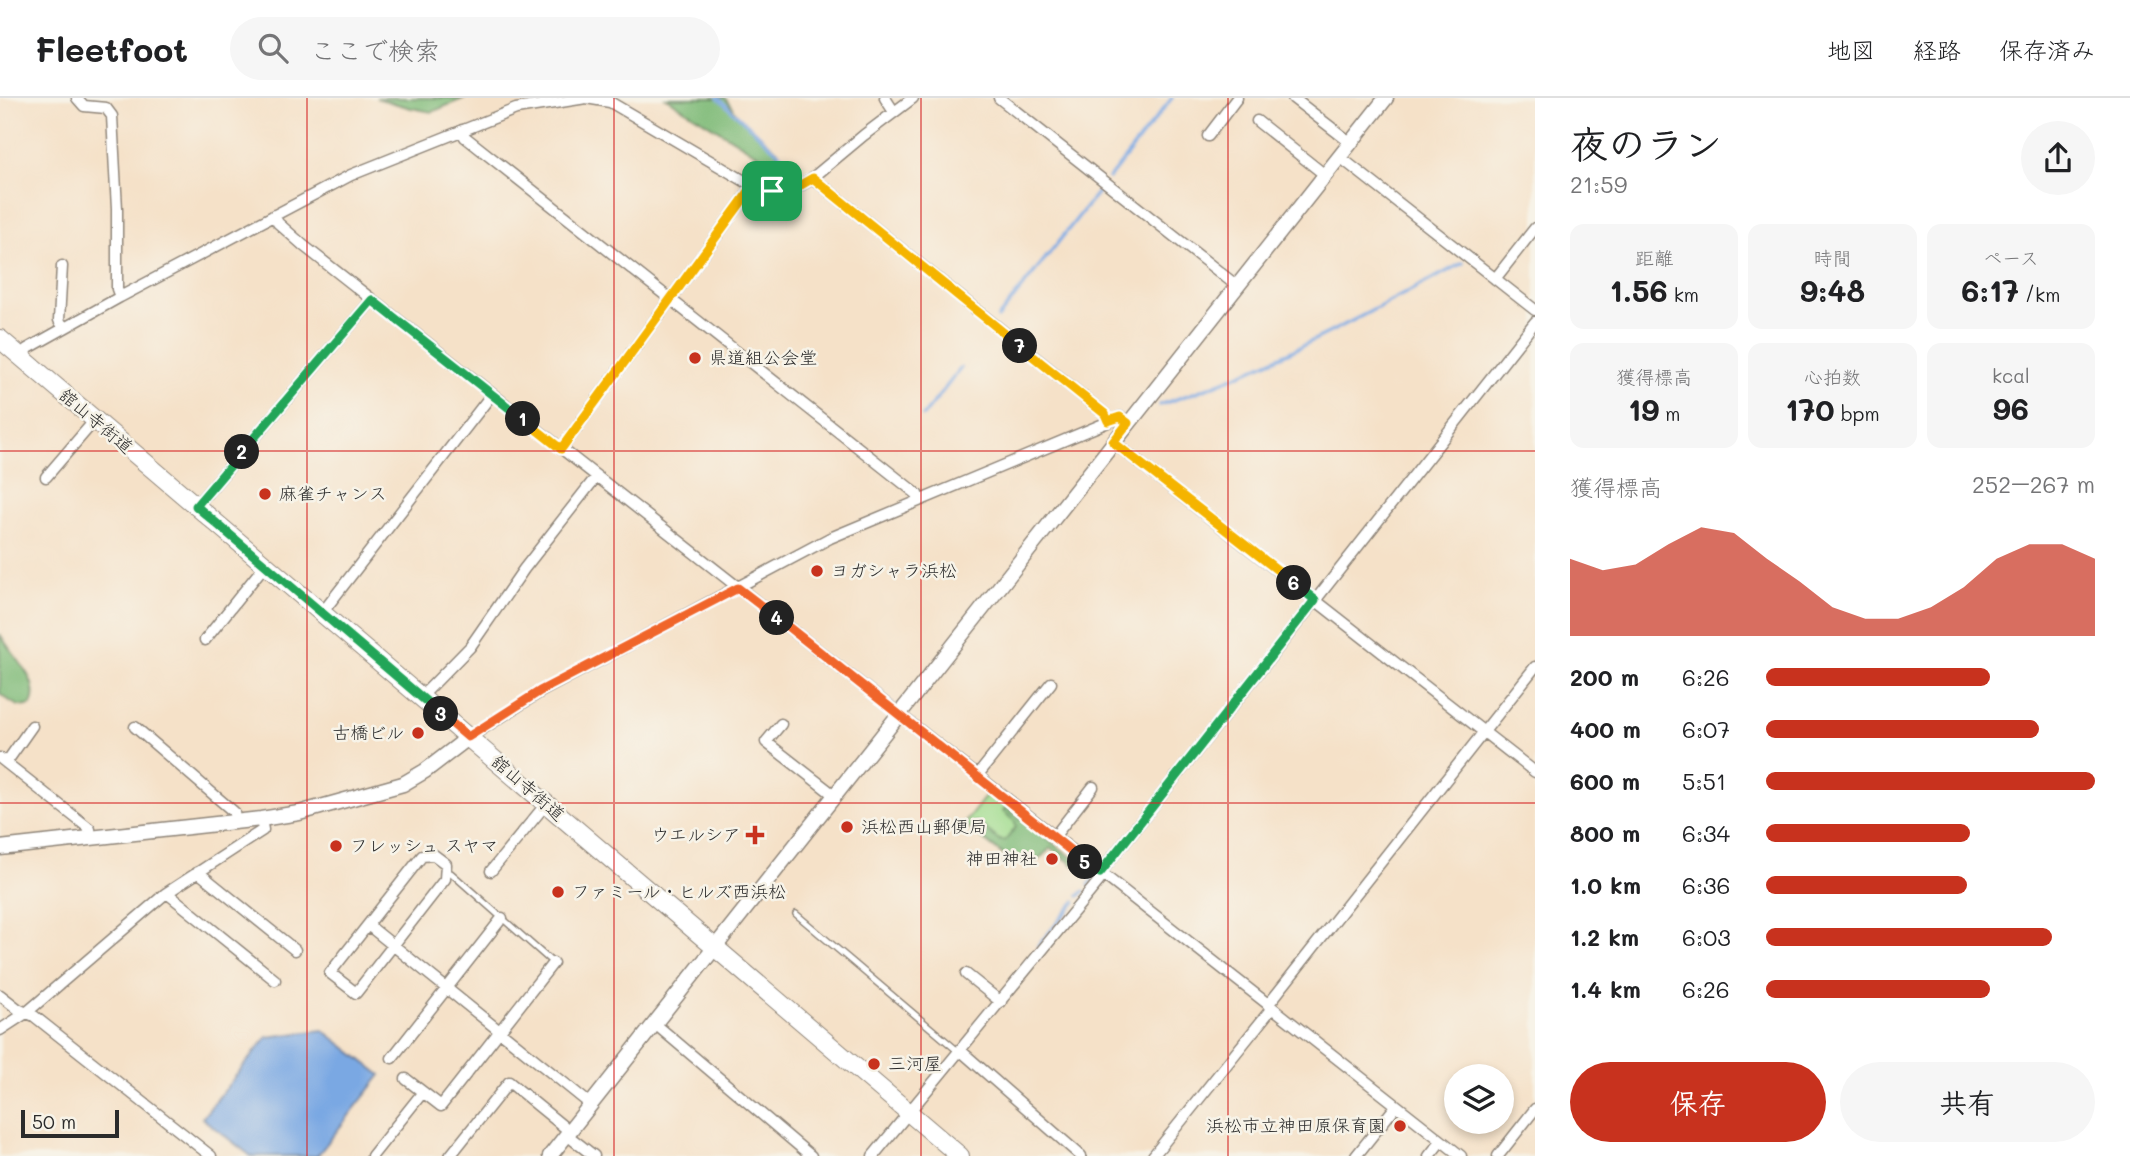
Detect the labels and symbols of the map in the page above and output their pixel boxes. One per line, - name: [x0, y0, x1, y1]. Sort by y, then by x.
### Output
- pin: [742, 161, 802, 221]
- pin: 7: [1002, 328, 1038, 364]
- place label: 県道組公会堂: [709, 345, 817, 369]
- marker: 県道組公会堂: [687, 350, 703, 366]
- street label: 舘山寺街道: [54, 382, 139, 458]
- pin: 1: [505, 402, 540, 436]
- pin: 2: [224, 434, 260, 470]
- place label: 麻雀チャンス: [279, 481, 387, 505]
- marker: 麻雀チャンス: [257, 486, 273, 502]
- place label: ヨガシャラ浜松: [831, 558, 957, 582]
- marker: ヨガシャラ浜松: [809, 563, 825, 579]
- pin: 6: [1276, 566, 1312, 601]
- pin: 4: [760, 601, 794, 636]
- pin: 3: [424, 696, 458, 732]
- place label: 古橋ビル: [332, 720, 404, 744]
- marker: 古橋ビル: [410, 725, 426, 741]
- street label: 舘山寺街道: [487, 749, 570, 826]
- place label: 浜松西山郵便局: [861, 814, 987, 838]
- marker: 浜松西山郵便局: [839, 819, 855, 835]
- place label: ウエルシア: [651, 822, 741, 846]
- marker: ウエルシア: [747, 827, 763, 843]
- place label: フレッシュ スヤマ: [350, 833, 498, 857]
- marker: フレッシュ スヤマ: [328, 838, 344, 854]
- pin: 5: [1068, 844, 1102, 880]
- place label: 神田神社: [966, 846, 1038, 870]
- marker: 神田神社: [1044, 851, 1060, 867]
- place label: ファミール・ヒルズ西浜松: [572, 879, 786, 903]
- marker: ファミール・ヒルズ西浜松: [550, 884, 566, 900]
- place label: 三河屋: [888, 1051, 942, 1075]
- marker: 三河屋: [866, 1056, 882, 1072]
- scale bar: [21, 1107, 119, 1139]
- place label: 浜松市立神田原保育園: [1206, 1113, 1386, 1137]
- marker: 浜松市立神田原保育園: [1392, 1118, 1408, 1134]

